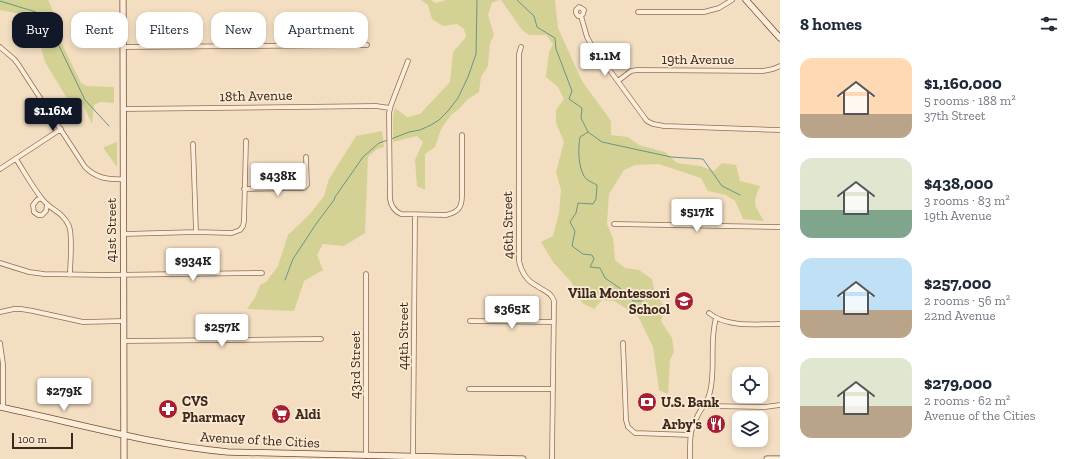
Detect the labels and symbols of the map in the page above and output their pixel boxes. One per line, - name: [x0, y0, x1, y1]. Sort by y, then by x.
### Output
- pin: $1.1M: [577, 43, 633, 77]
- street label: 19th Avenue: [662, 51, 735, 68]
- street label: 18th Avenue: [219, 87, 293, 105]
- pin: $1.16M: [20, 98, 86, 132]
- pin: $438K: [250, 163, 306, 197]
- street label: 46th Street: [499, 190, 517, 259]
- street label: 41st Street: [103, 197, 120, 262]
- pin: $517K: [669, 199, 725, 233]
- pin: $934K: [165, 248, 221, 282]
- place label: Villa Montessori School: [568, 285, 670, 318]
- school or university icon: Villa Montessori School: [673, 290, 695, 312]
- pin: $365K: [484, 296, 540, 330]
- street label: 44th Street: [395, 301, 412, 370]
- pin: $257K: [194, 314, 250, 348]
- street label: 43rd Street: [347, 330, 364, 399]
- pin: $279K: [36, 378, 92, 412]
- bank icon: U.S. Bank: [636, 391, 658, 413]
- place label: CVS Pharmacy: [182, 393, 246, 426]
- place label: U.S. Bank: [661, 394, 720, 411]
- pharmacy icon: CVS Pharmacy: [157, 398, 179, 420]
- supermarket icon: Aldi: [270, 403, 292, 425]
- place label: Aldi: [295, 406, 321, 423]
- restaurant icon: Arby's: [705, 413, 727, 435]
- place label: Arby's: [662, 416, 703, 433]
- street label: Avenue of the Cities: [200, 428, 320, 452]
- scale bar: [12, 431, 73, 450]

